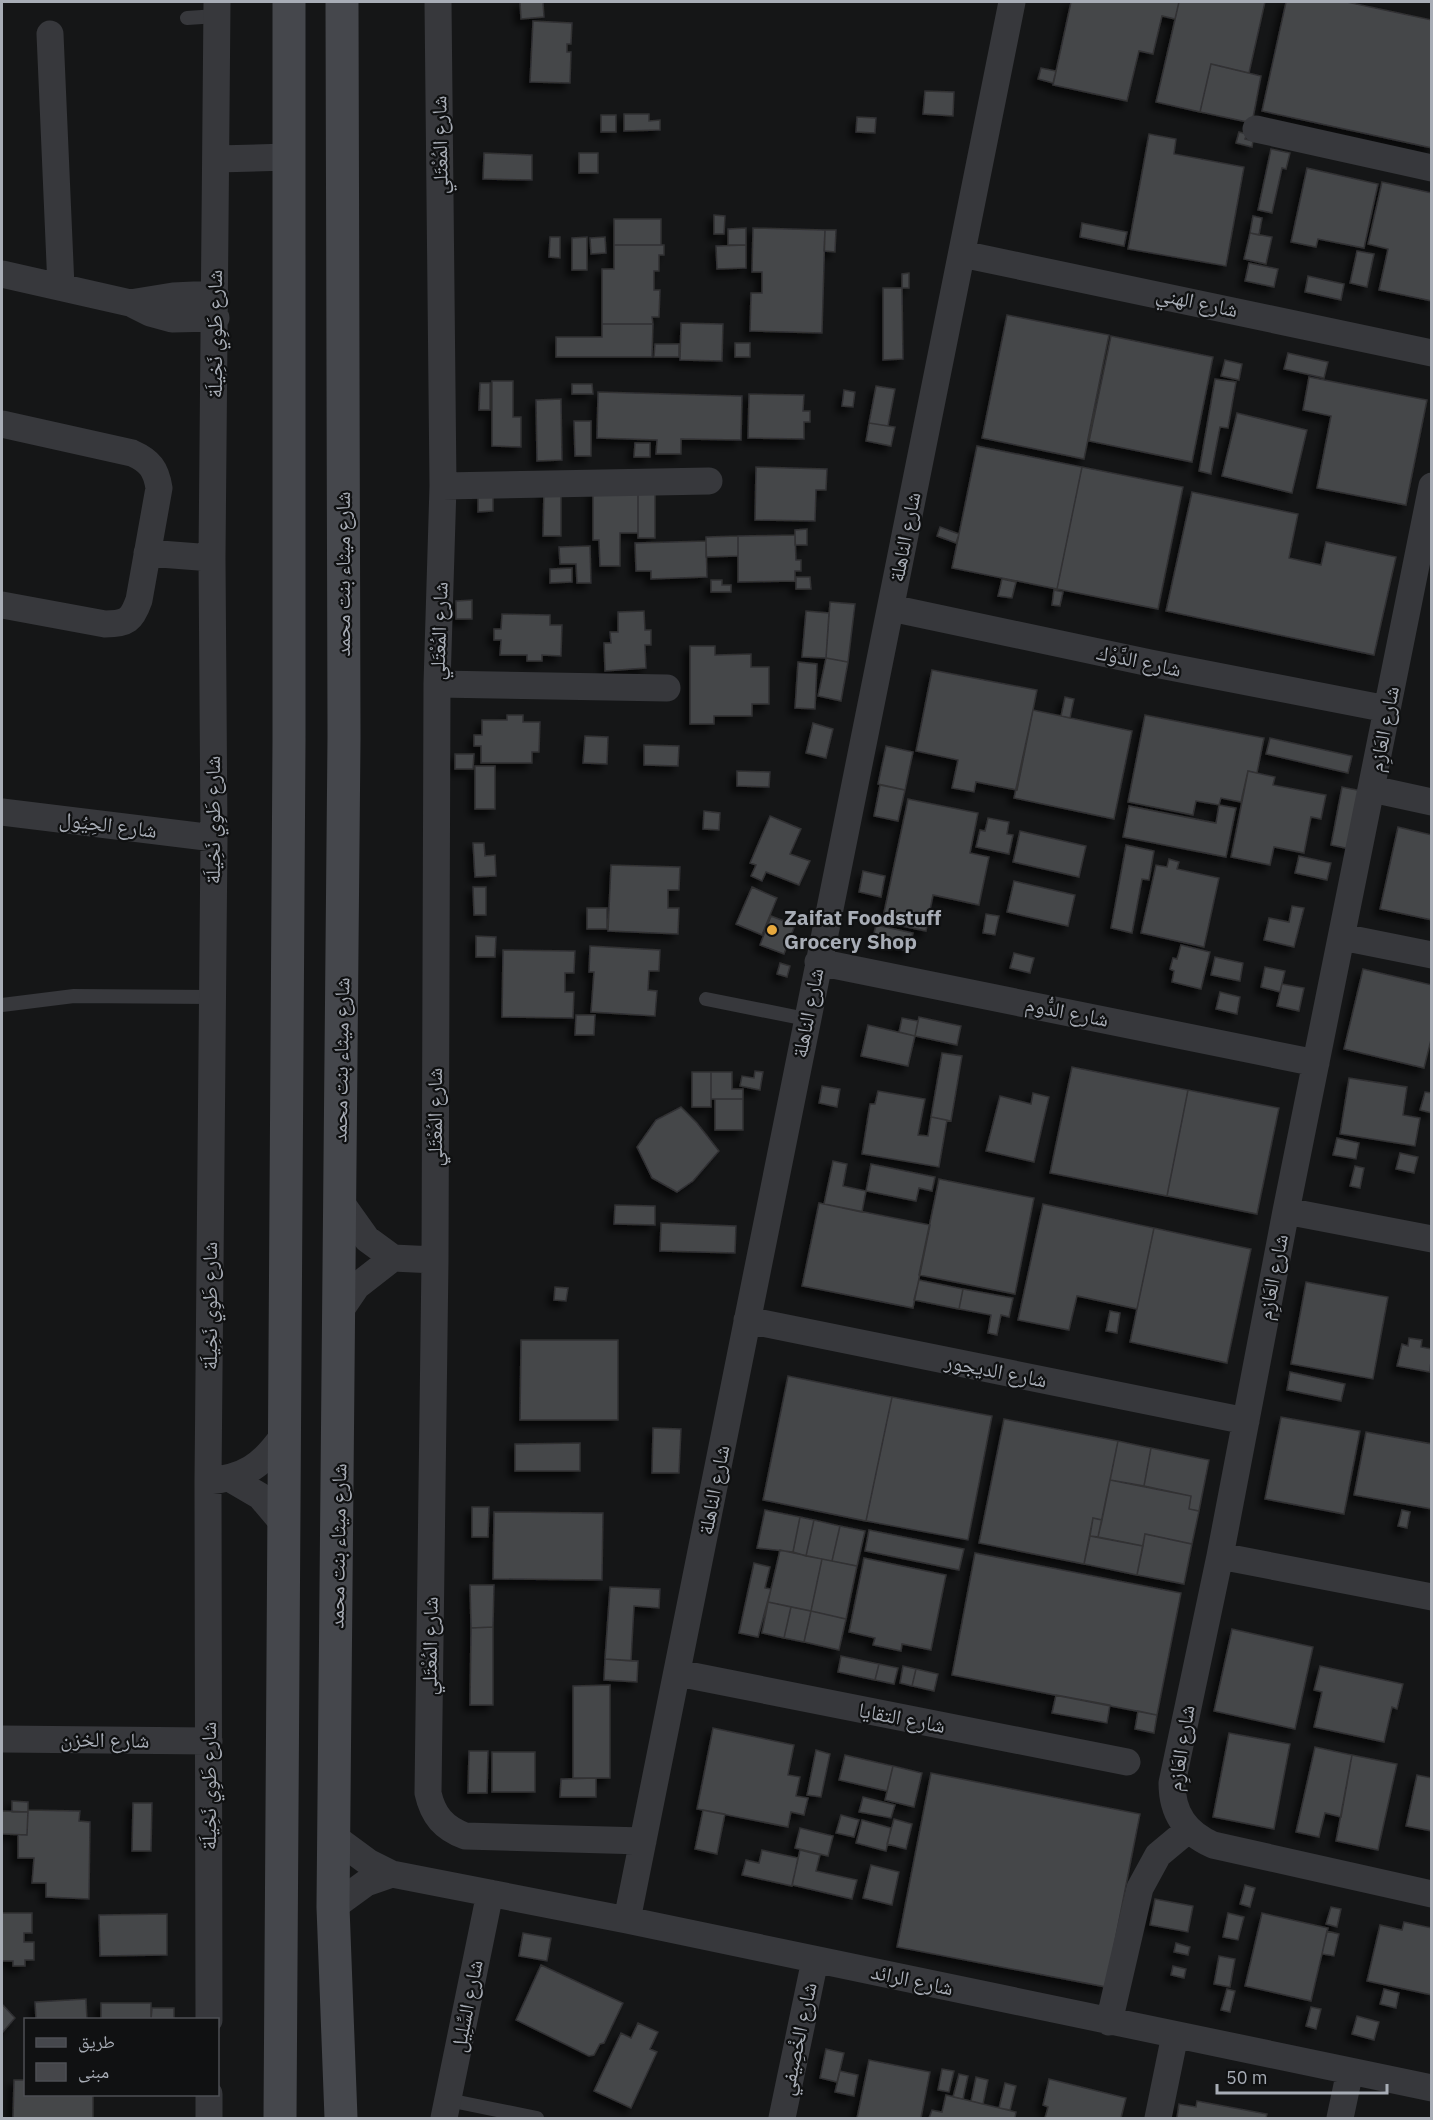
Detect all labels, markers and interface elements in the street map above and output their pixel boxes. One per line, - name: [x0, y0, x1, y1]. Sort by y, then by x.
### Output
- street label: شارع المُعْتَلي: [424, 95, 457, 195]
- street label: شارع طَوِي نَخِيلَة: [200, 270, 231, 398]
- street label: شارع الهني: [1153, 279, 1241, 327]
- street label: شارع الناهلة: [882, 489, 926, 584]
- street label: شارع ميثاء بنت محمد: [328, 491, 356, 657]
- street label: شارع المُعْتَلي: [422, 581, 457, 681]
- street label: شارع الدَّوْك: [1094, 637, 1184, 683]
- street label: شارع العَازِم: [1361, 684, 1408, 775]
- street label: شارع طَوِي نَخِيلَة: [198, 756, 229, 884]
- street label: شارع الحِيُول: [58, 804, 159, 844]
- place label: Zaifat Foodstuff Grocery Shop: [784, 903, 942, 955]
- marker: Zaifat Foodstuff Grocery Shop: [765, 923, 779, 937]
- street label: شارع الناهلة: [785, 965, 829, 1060]
- street label: شارع ميثاء بنت محمد: [325, 977, 355, 1143]
- street label: شارع الدُّوم: [1023, 989, 1111, 1034]
- street label: شارع المُعْتَلي: [420, 1068, 451, 1166]
- street label: شارع العَازِم: [1250, 1232, 1297, 1323]
- street label: شارع طَوِي نَخِيلَة: [195, 1242, 226, 1370]
- street label: شارع الديجور: [942, 1346, 1050, 1394]
- street label: شارع الناهلة: [691, 1442, 735, 1537]
- street label: شارع ميثاء بنت محمد: [322, 1463, 352, 1629]
- street label: شارع المُعْتَلي: [414, 1596, 447, 1696]
- street label: شارع التقايا: [856, 1695, 948, 1739]
- street label: شارع العَازِم: [1159, 1703, 1203, 1793]
- street label: شارع طَوِي نَخِيلَة: [194, 1722, 225, 1850]
- street label: شارع الخزن: [60, 1724, 150, 1754]
- street label: شارع السِّلِيل: [443, 1957, 489, 2054]
- street label: شارع الرائد: [868, 1957, 956, 2001]
- street label: شارع الخْصِيفي: [771, 1980, 826, 2099]
- legend: [24, 2018, 219, 2096]
- text: طريق: [78, 2030, 115, 2053]
- scale bar: [1217, 2057, 1386, 2095]
- text: مبنى: [78, 2060, 109, 2083]
- text: 50 m: [1226, 2066, 1268, 2089]

